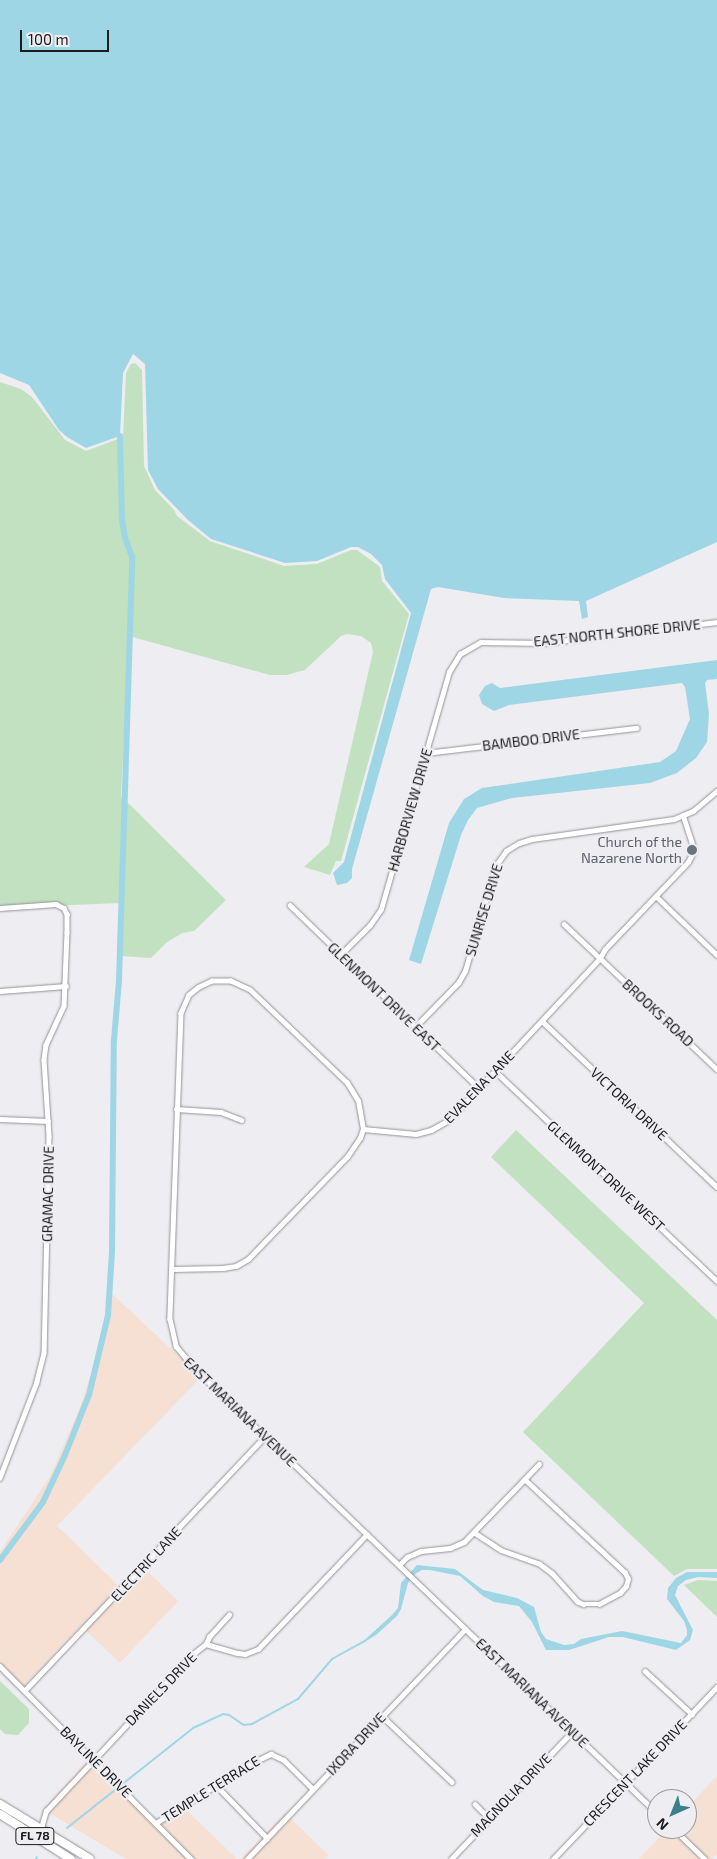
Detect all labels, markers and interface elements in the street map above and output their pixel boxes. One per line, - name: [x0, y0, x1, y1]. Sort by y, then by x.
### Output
- scale bar: [22, 20, 111, 52]
- text: 100 m: [28, 30, 69, 48]
- street label: EAST NORTH SHORE DRIVE: [533, 616, 701, 650]
- street label: BAMBOO DRIVE: [481, 726, 581, 754]
- street label: HARBORVIEW DRIVE: [384, 746, 436, 874]
- place label: Church of the Nazarene North: [581, 834, 682, 866]
- marker: Church of the Nazarene North: [686, 844, 698, 856]
- street label: SUNRISE DRIVE: [462, 862, 506, 958]
- street label: GLENMONT DRIVE EAST: [324, 939, 444, 1055]
- street label: BROOKS ROAD: [619, 976, 697, 1050]
- street label: EVALENA LANE: [440, 1047, 518, 1127]
- street label: VICTORIA DRIVE: [587, 1064, 671, 1144]
- street label: GLENMONT DRIVE WEST: [544, 1117, 668, 1235]
- street label: GRAMAC DRIVE: [39, 1146, 57, 1242]
- street label: EAST MARIANA AVENUE: [180, 1354, 300, 1470]
- street label: ELECTRIC LANE: [107, 1523, 185, 1605]
- street label: EAST MARIANA AVENUE: [472, 1635, 592, 1751]
- street label: DANIELS DRIVE: [122, 1649, 200, 1729]
- street label: IXORA DRIVE: [323, 1709, 389, 1779]
- street label: CRESCENT LAKE DRIVE: [580, 1716, 690, 1830]
- street label: BAYLINE DRIVE: [57, 1723, 135, 1801]
- street label: MAGNOLIA DRIVE: [467, 1750, 555, 1840]
- street label: TEMPLE TERRACE: [159, 1752, 263, 1826]
- north arrow: [647, 1789, 697, 1839]
- road number: FL 78: [15, 1826, 55, 1845]

